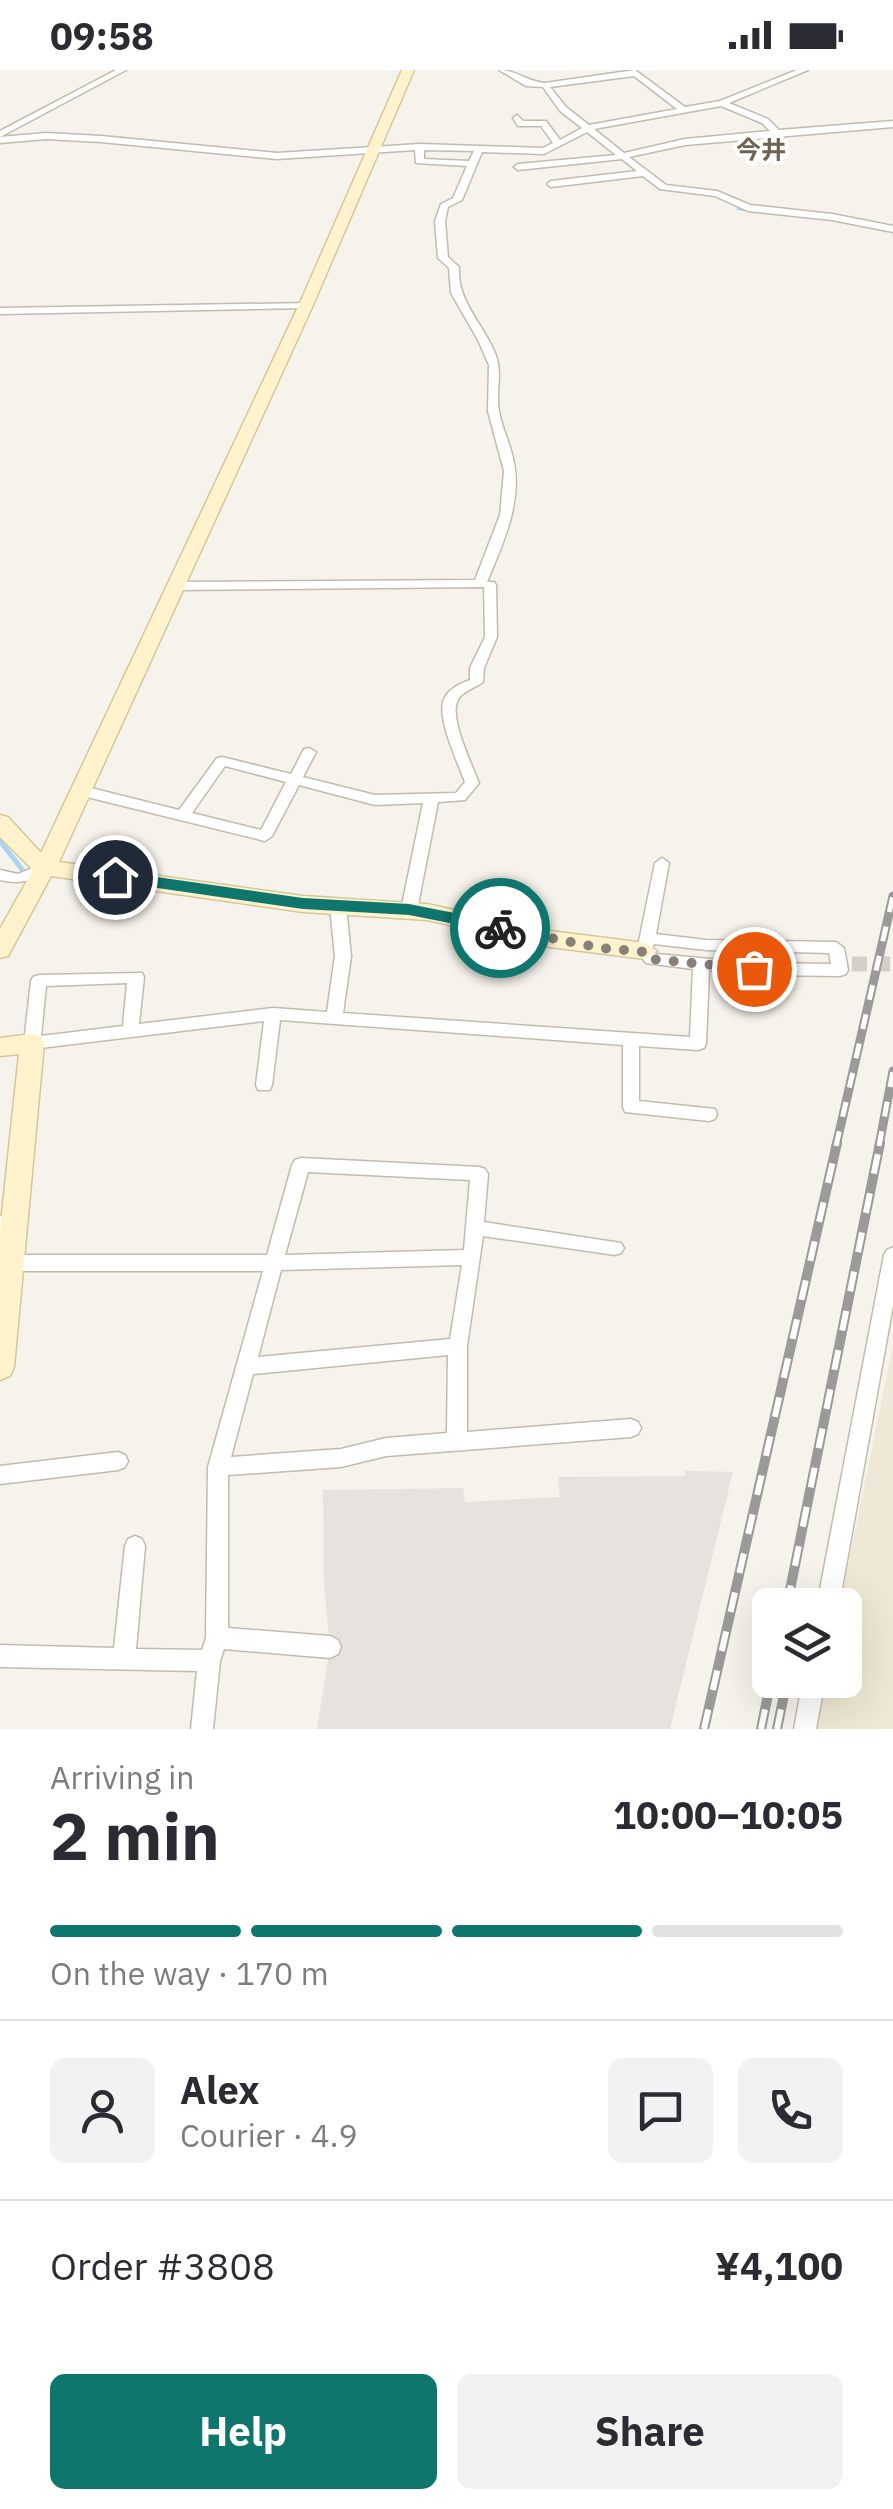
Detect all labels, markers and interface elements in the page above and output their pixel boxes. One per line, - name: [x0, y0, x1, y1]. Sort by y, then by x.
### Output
- text: 09:58: [50, 11, 154, 60]
- district label: 今井: [736, 133, 786, 166]
- pin: [73, 835, 158, 920]
- icon: home: [88, 850, 143, 905]
- courier: [450, 878, 550, 978]
- icon: bike: [473, 901, 528, 956]
- pin: [712, 927, 797, 1012]
- icon: bag: [727, 942, 782, 997]
- map controls: [752, 1588, 862, 1698]
- button: layers: [752, 1588, 862, 1698]
- text: Arriving in: [50, 1756, 195, 1798]
- text: 10:00–10:05: [613, 1790, 843, 1839]
- text: 2 min: [50, 1793, 220, 1878]
- text: On the way · 170 m: [50, 1952, 329, 1994]
- button: person: [50, 2058, 155, 2163]
- button: chat: [608, 2058, 713, 2163]
- button: phone: [738, 2058, 843, 2163]
- text: Alex: [180, 2065, 260, 2114]
- text: Courier · 4.9: [180, 2114, 358, 2156]
- text: Order #3808: [50, 2241, 275, 2290]
- text: ¥4,100: [715, 2241, 843, 2290]
- button: Help: [50, 2374, 437, 2489]
- button: Share: [457, 2374, 843, 2489]

